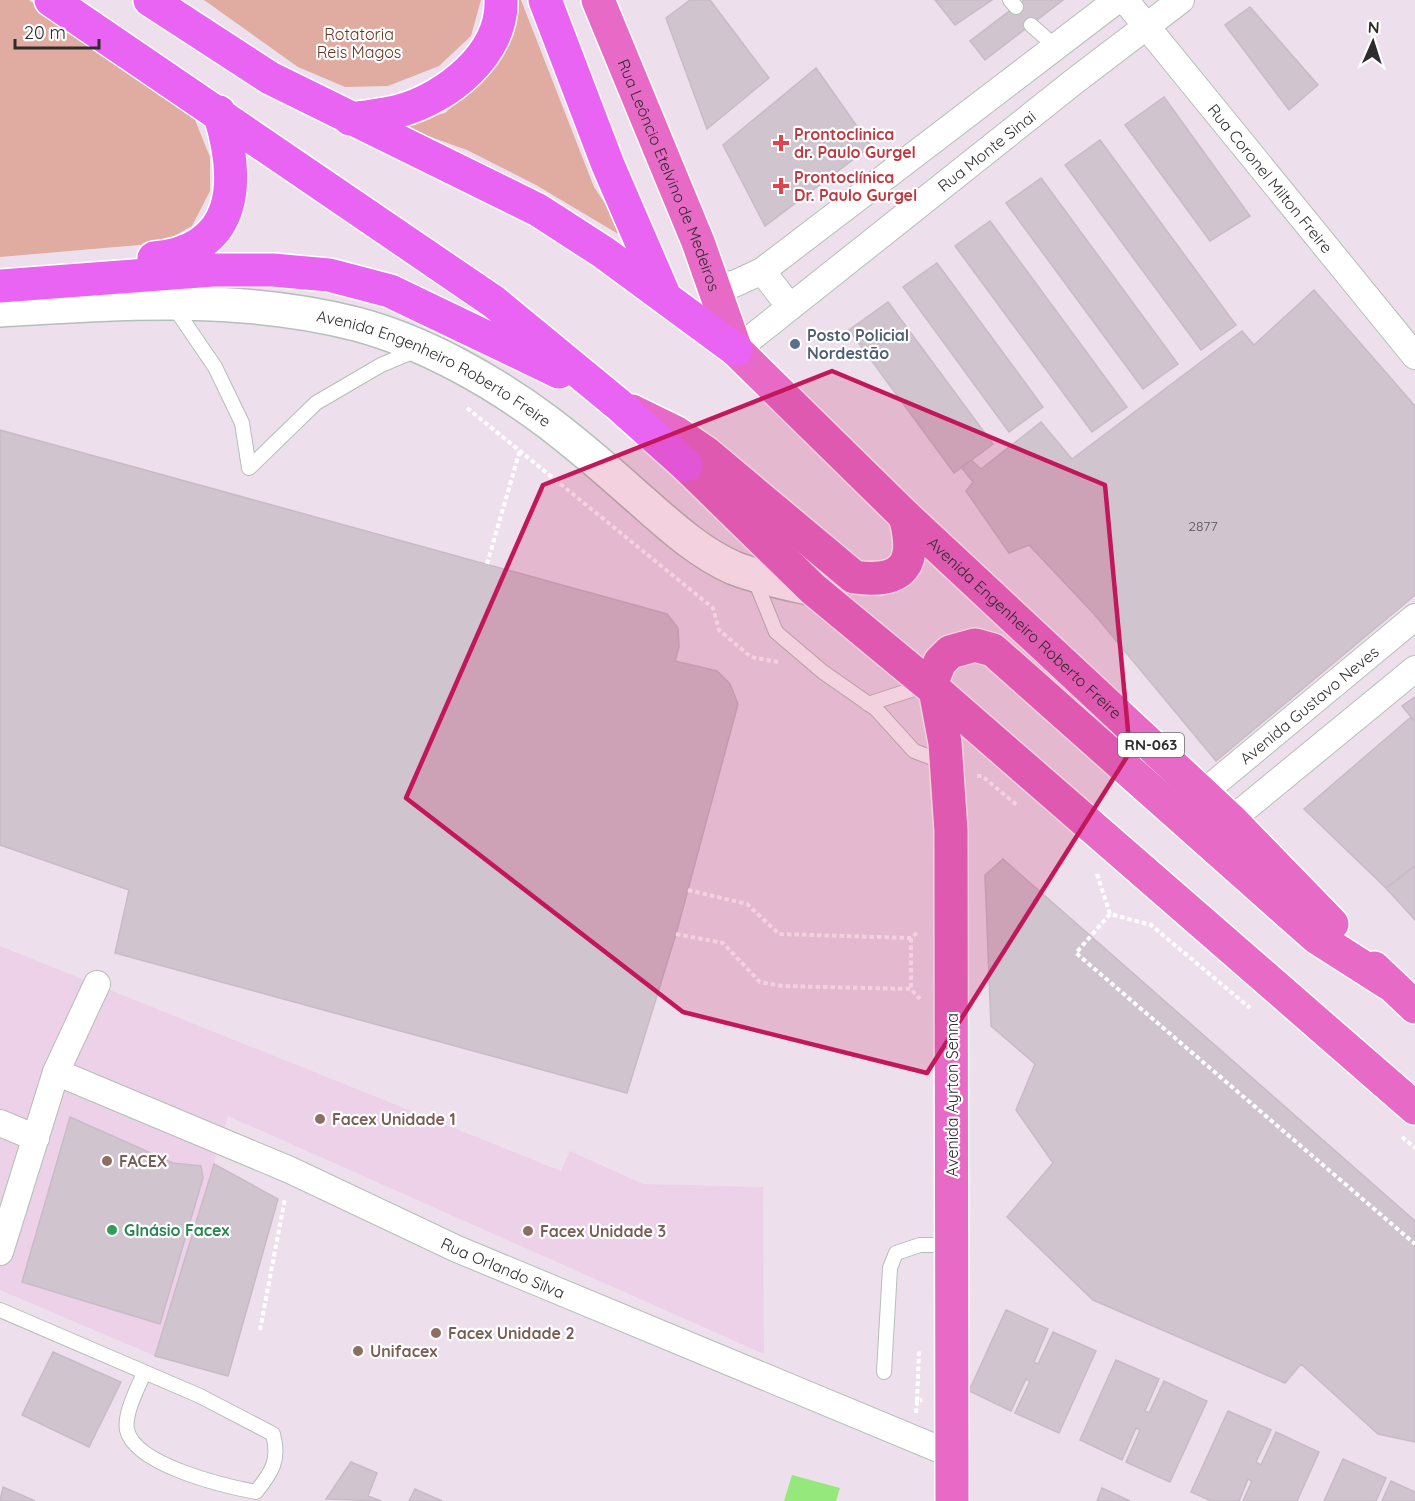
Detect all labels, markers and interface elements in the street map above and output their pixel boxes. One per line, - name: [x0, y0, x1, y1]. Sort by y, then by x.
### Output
- scale bar: [15, 12, 99, 50]
- north arrow: [1343, 12, 1403, 72]
- text: N: [1367, 17, 1380, 37]
- text: 20 m: [24, 21, 66, 44]
- park label: Rotatoria Reis Magos: [317, 24, 401, 62]
- street label: Rua Leôncio Etelvino de Medeiros: [613, 56, 725, 294]
- street label: Rua Coronel Milton Freire: [1204, 100, 1337, 257]
- street label: Rua Monte Sinai: [934, 106, 1040, 196]
- place label: Prontoclinica dr. Paulo Gurgel: [794, 124, 916, 162]
- marker: Prontoclinica dr. Paulo Gurgel: [772, 134, 790, 152]
- place label: Prontoclínica Dr. Paulo Gurgel: [794, 167, 917, 205]
- marker: Prontoclínica Dr. Paulo Gurgel: [772, 177, 790, 195]
- street label: Avenida Engenheiro Roberto Freire: [315, 306, 555, 431]
- place label: Posto Policial Nordestão: [807, 325, 909, 363]
- marker: Posto Policial Nordestão: [788, 337, 802, 351]
- house number: 2877: [1188, 517, 1218, 535]
- street label: Avenida Engenheiro Roberto Freire: [924, 532, 1126, 723]
- street label: Avenida Gustavo Neves: [1236, 641, 1383, 768]
- road number: RN-063: [1118, 733, 1184, 757]
- street label: Avenida Ayrton Senna: [942, 1013, 962, 1177]
- place label: Facex Unidade 1: [332, 1109, 456, 1129]
- marker: Facex Unidade 1: [313, 1112, 327, 1126]
- place label: FACEX: [119, 1151, 167, 1171]
- marker: FACEX: [100, 1154, 114, 1168]
- place label: GInásio Facex: [124, 1220, 230, 1240]
- place label: Facex Unidade 3: [540, 1221, 666, 1241]
- marker: GInásio Facex: [105, 1223, 119, 1237]
- marker: Facex Unidade 3: [521, 1224, 535, 1238]
- street label: Rua Orlando Silva: [438, 1233, 568, 1303]
- place label: Facex Unidade 2: [448, 1323, 575, 1343]
- marker: Facex Unidade 2: [429, 1326, 443, 1340]
- place label: Unifacex: [370, 1341, 437, 1361]
- marker: Unifacex: [351, 1344, 365, 1358]

